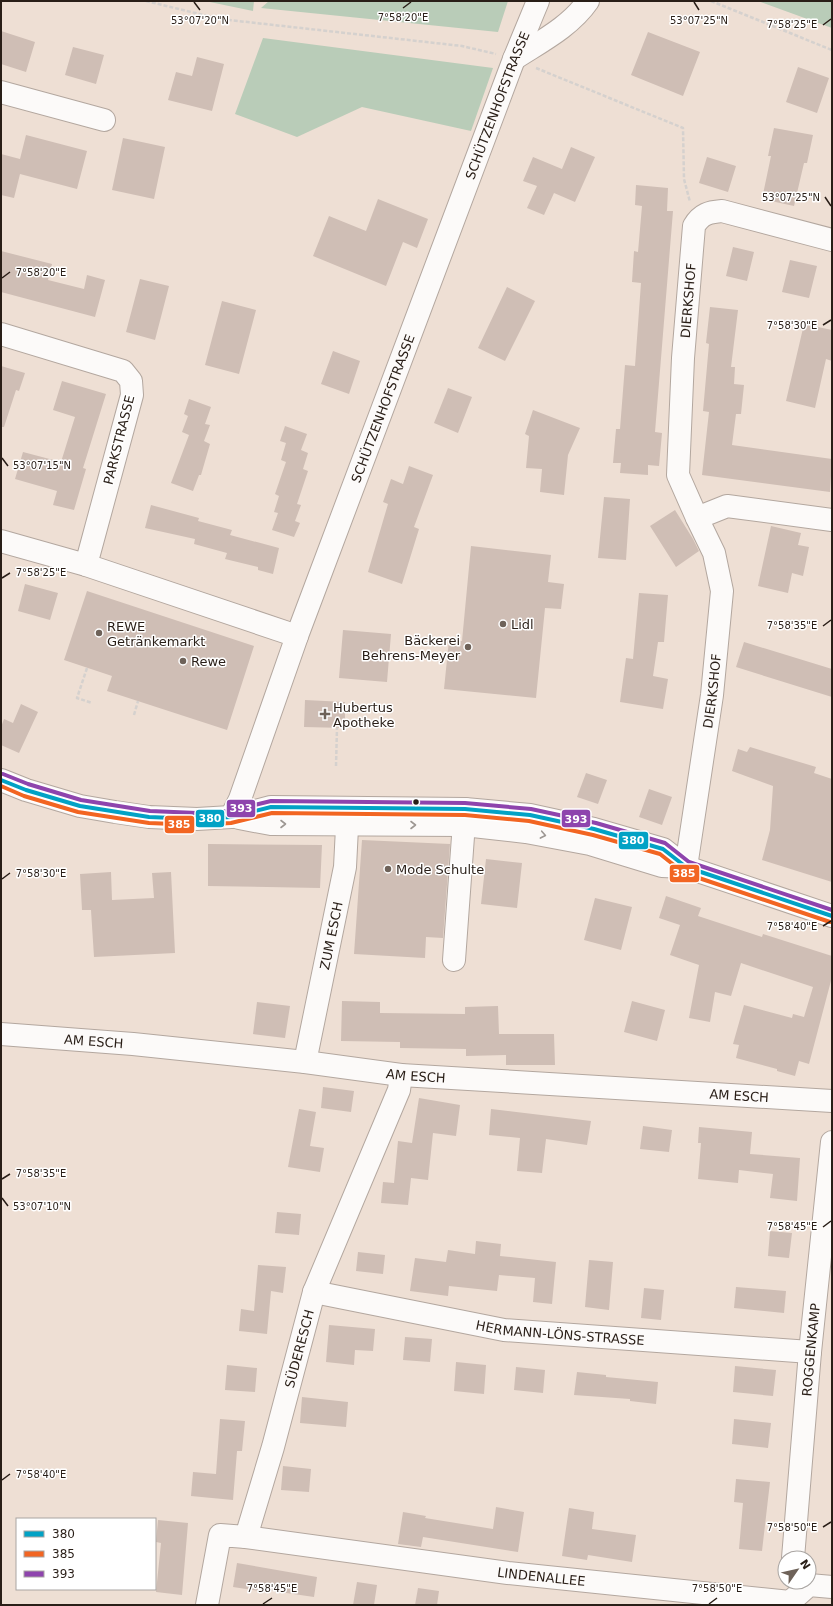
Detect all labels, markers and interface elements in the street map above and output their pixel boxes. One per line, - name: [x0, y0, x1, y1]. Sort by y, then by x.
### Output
- text: 7°58'20"E: [378, 12, 428, 23]
- text: 53°07'20"N: [171, 15, 229, 26]
- text: 53°07'25"N: [670, 15, 728, 26]
- text: 7°58'25"E: [767, 19, 817, 30]
- street label: SCHÜTZENHOFSTRASSE: [462, 29, 532, 181]
- text: 53°07'25"N: [762, 192, 820, 203]
- street label: DIERKSHOF: [677, 262, 698, 339]
- text: 7°58'20"E: [16, 267, 66, 278]
- text: 7°58'30"E: [767, 320, 817, 331]
- street label: SCHÜTZENHOFSTRASSE: [348, 332, 417, 485]
- street label: PARKSTRASSE: [101, 394, 137, 486]
- text: 53°07'15"N: [13, 460, 71, 471]
- text: 7°58'25"E: [16, 567, 66, 578]
- place label: Lidl: [511, 617, 534, 632]
- place label: REWE Getränkemarkt: [107, 619, 205, 649]
- marker: Lidl: [498, 619, 508, 629]
- text: 7°58'35"E: [767, 620, 817, 631]
- marker: REWE Getränkemarkt: [94, 628, 104, 638]
- place label: Bäckerei Behrens-Meyer: [362, 633, 461, 663]
- marker: Bäckerei Behrens-Meyer: [463, 642, 473, 652]
- street label: DIERKSHOF: [700, 653, 723, 729]
- place label: Rewe: [191, 654, 226, 669]
- marker: Rewe: [178, 656, 188, 666]
- place label: Hubertus Apotheke: [333, 700, 395, 730]
- marker: Hubertus Apotheke: [320, 709, 330, 719]
- unlabelled marker: [411, 797, 421, 807]
- line badge: 393: [226, 799, 256, 818]
- text: 393: [230, 802, 252, 815]
- line badge: 380: [195, 809, 225, 828]
- line badge: 393: [561, 809, 591, 828]
- text: 380: [199, 812, 222, 825]
- text: 393: [565, 813, 587, 826]
- line badge: 385: [164, 815, 195, 834]
- text: 385: [168, 818, 190, 831]
- one-way arrow: [280, 820, 286, 828]
- one-way arrow: [410, 821, 416, 829]
- one-way arrow: [539, 830, 546, 838]
- line badge: 380: [618, 831, 649, 850]
- text: 380: [622, 834, 645, 847]
- place label: Mode Schulte: [396, 862, 484, 877]
- marker: Mode Schulte: [383, 864, 393, 874]
- line badge: 385: [669, 864, 700, 883]
- text: 385: [673, 867, 695, 880]
- text: 7°58'30"E: [16, 868, 66, 879]
- street label: ZUM ESCH: [317, 900, 345, 971]
- text: 7°58'40"E: [767, 921, 817, 932]
- street label: AM ESCH: [63, 1031, 124, 1051]
- street label: AM ESCH: [385, 1066, 446, 1085]
- street label: AM ESCH: [709, 1086, 769, 1105]
- text: 7°58'35"E: [16, 1168, 66, 1179]
- text: 53°07'10"N: [13, 1201, 71, 1212]
- text: 7°58'45"E: [767, 1221, 817, 1232]
- street label: ROGGENKAMP: [799, 1302, 823, 1397]
- street label: SÜDERESCH: [281, 1308, 317, 1389]
- street label: HERMANN-LÖNS-STRASSE: [475, 1317, 645, 1348]
- text: 7°58'40"E: [16, 1469, 66, 1480]
- legend: [16, 1518, 156, 1590]
- text: 7°58'50"E: [767, 1522, 817, 1533]
- text: 380: [52, 1527, 75, 1541]
- text: 385: [52, 1547, 75, 1561]
- north arrow: [777, 1550, 817, 1590]
- text: N: [797, 1557, 813, 1572]
- street label: LINDENALLEE: [496, 1564, 586, 1588]
- text: 393: [52, 1567, 75, 1581]
- text: 7°58'45"E: [247, 1583, 297, 1594]
- text: 7°58'50"E: [692, 1583, 742, 1594]

